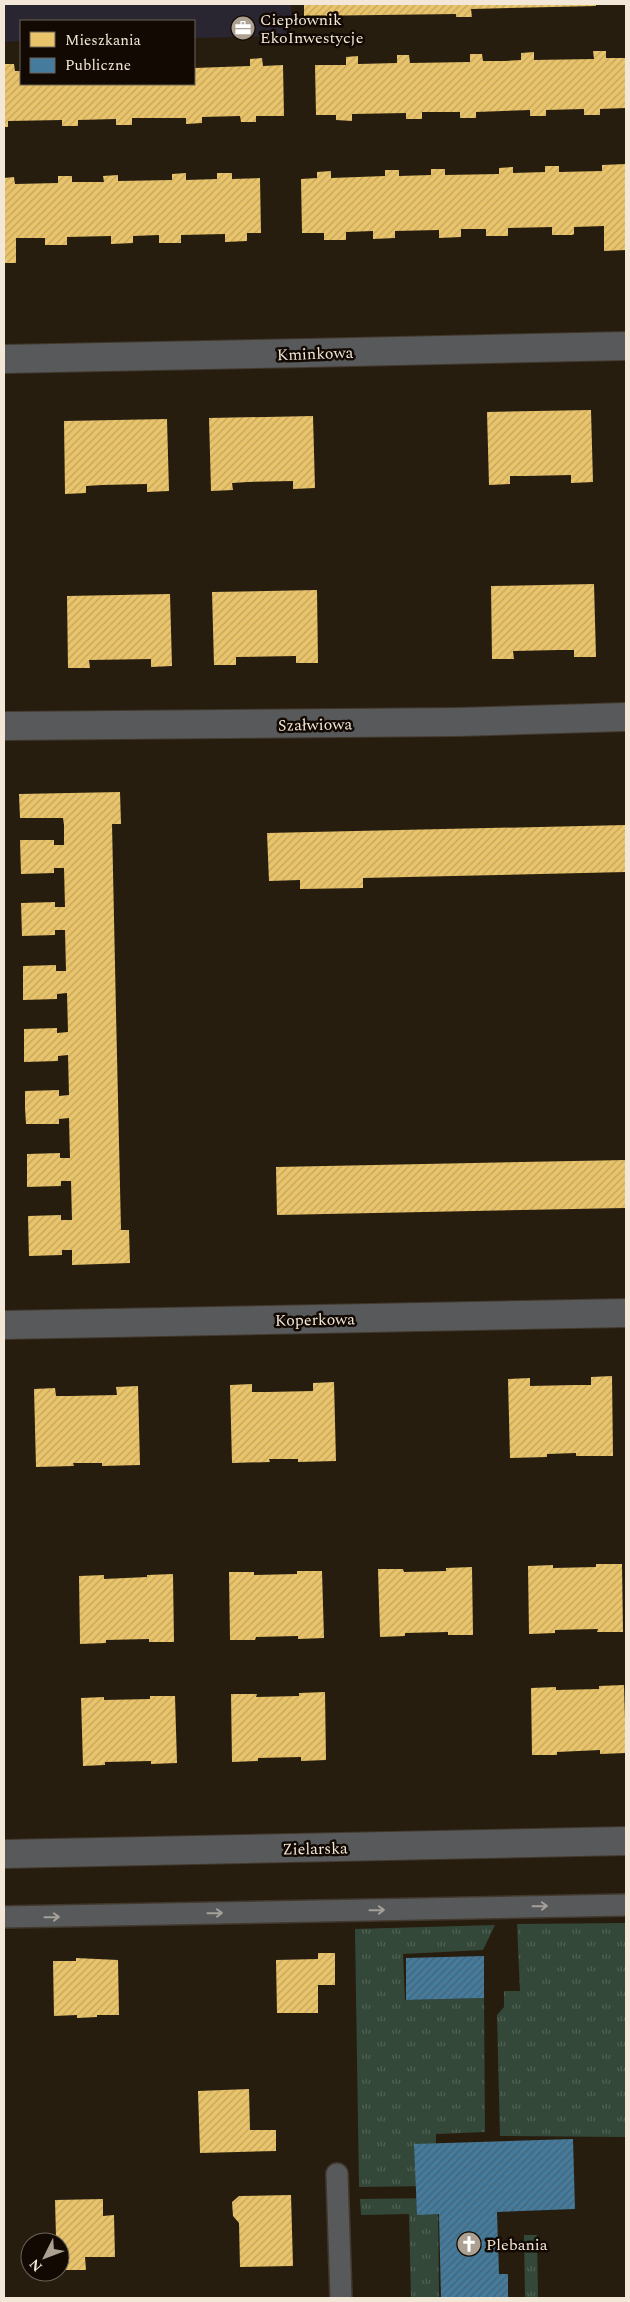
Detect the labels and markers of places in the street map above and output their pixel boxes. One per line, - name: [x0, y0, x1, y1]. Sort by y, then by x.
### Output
- place label: Ciepłownik EkoInwestycje: [260, 8, 363, 50]
- office icon: Ciepłownik EkoInwestycje: [230, 15, 256, 41]
- church icon: Plebania: [456, 2231, 482, 2257]
- place label: Plebania: [486, 2233, 548, 2257]

